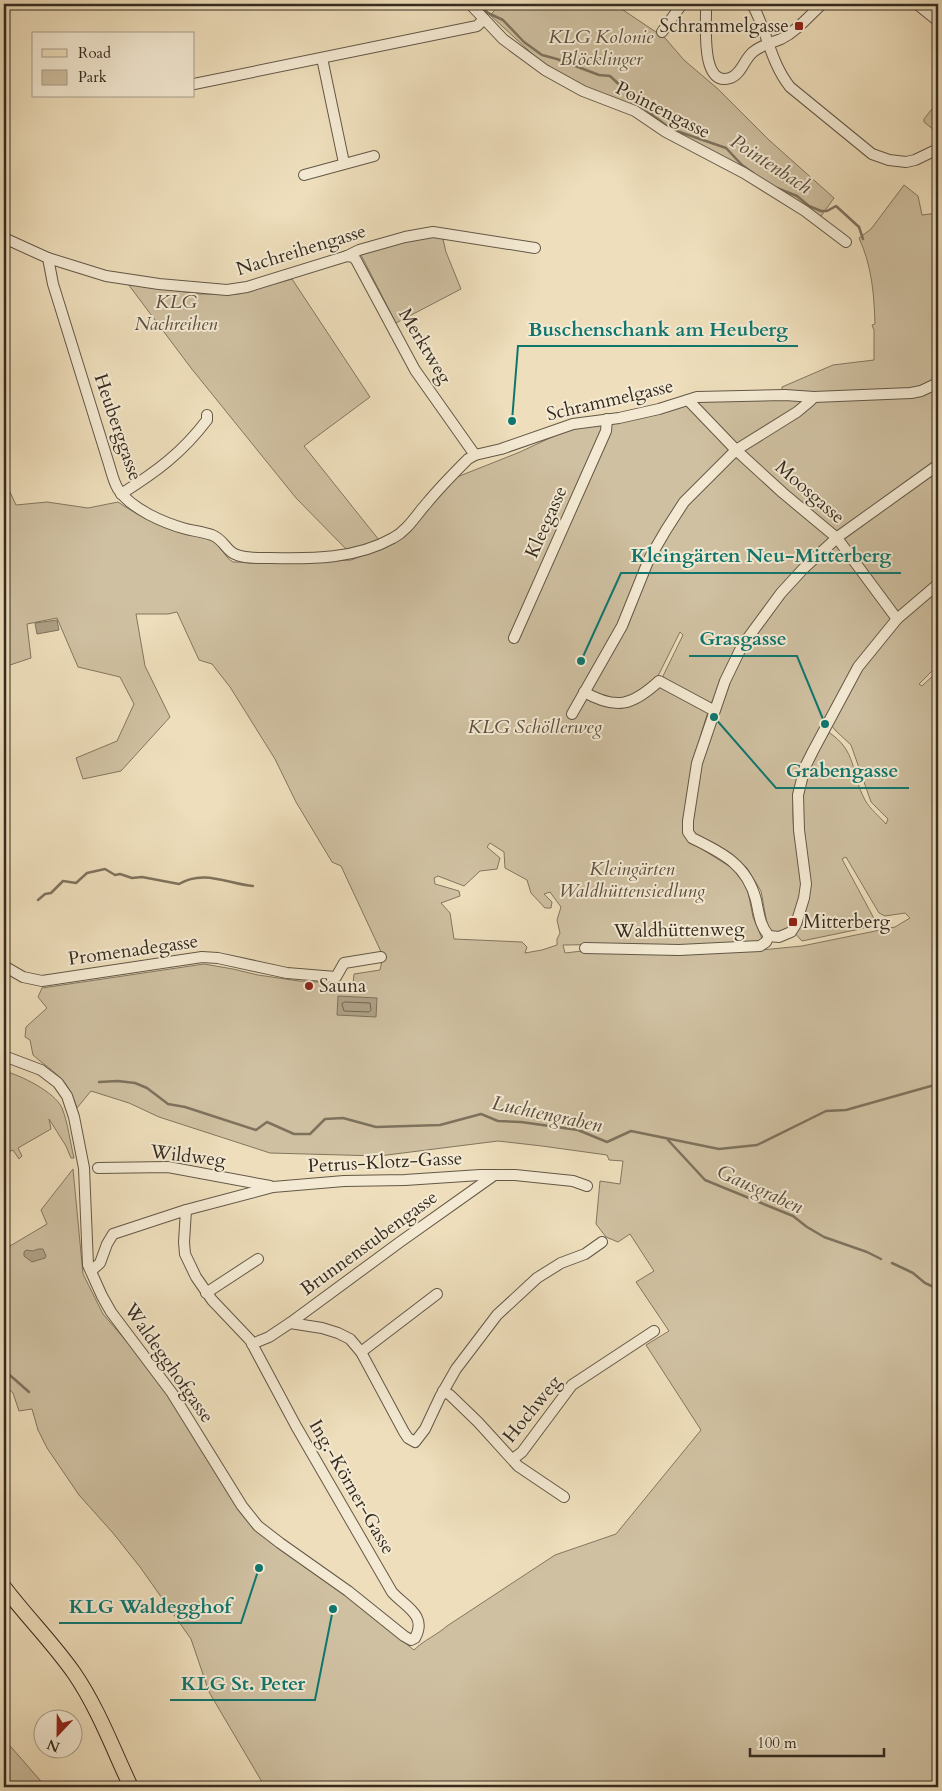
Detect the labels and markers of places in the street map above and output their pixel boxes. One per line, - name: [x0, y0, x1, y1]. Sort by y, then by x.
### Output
- place label: Schrammelgasse: [659, 13, 789, 39]
- marker: Schrammelgasse: [793, 20, 805, 32]
- callout: Buschenschank am Heuberg: [518, 311, 798, 346]
- callout: Kleingärten Neu-Mitterberg: [621, 538, 901, 573]
- callout: Grasgasse: [689, 621, 797, 656]
- callout: Grabengasse: [776, 753, 909, 788]
- place label: Mitterberg: [803, 909, 891, 935]
- marker: Mitterberg: [787, 916, 799, 928]
- place label: Sauna: [319, 973, 366, 999]
- marker: Sauna: [303, 980, 315, 992]
- callout: KLG Waldegghof: [59, 1588, 241, 1623]
- callout: KLG St. Peter: [170, 1665, 315, 1700]

